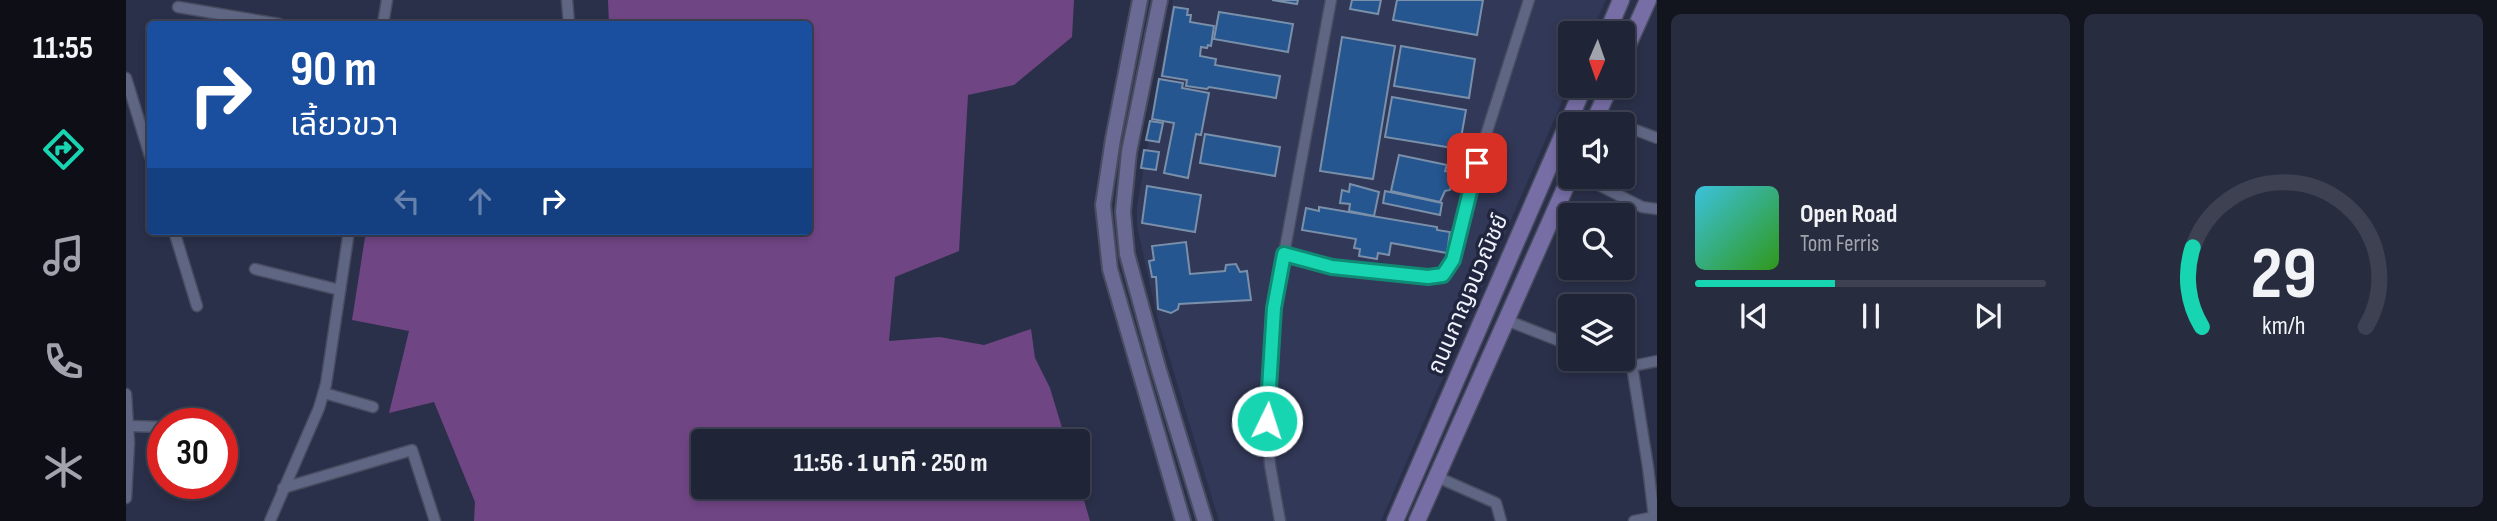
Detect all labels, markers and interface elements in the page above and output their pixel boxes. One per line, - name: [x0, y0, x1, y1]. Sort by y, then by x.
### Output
- north arrow: [1558, 21, 1634, 98]
- map controls: [1558, 21, 1635, 371]
- text: 11:55: [33, 29, 93, 68]
- text: 90 m: [290, 41, 377, 100]
- icon: right: [175, 49, 266, 140]
- text: เลี้ยวขวา: [290, 106, 398, 145]
- button: sound: [1558, 112, 1635, 189]
- icon: directions: [39, 125, 88, 174]
- pin: [1447, 133, 1507, 193]
- icon: arrive: [1458, 144, 1496, 182]
- icon: left: [388, 182, 426, 220]
- icon: ahead: [461, 182, 499, 220]
- icon: right: [534, 182, 572, 220]
- text: Open Road: [1800, 199, 1897, 230]
- button: search: [1558, 203, 1635, 280]
- street label: ถนนกาญจนวณิชย์: [1422, 210, 1514, 378]
- text: Tom Ferris: [1800, 230, 1879, 258]
- icon: music: [39, 231, 88, 280]
- text: 29: [2250, 231, 2317, 319]
- button: layers: [1558, 294, 1635, 371]
- icon: previous: [1735, 297, 1773, 335]
- icon: pause: [1852, 297, 1890, 335]
- icon: next: [1969, 297, 2007, 335]
- text: km/h: [2262, 310, 2305, 341]
- icon: phone: [39, 337, 88, 386]
- position arrow: [1230, 384, 1304, 458]
- speed limit sign: 30: [147, 408, 238, 499]
- icon: climate: [39, 443, 88, 492]
- text: 11:56 · 1 นาที · 250 m: [793, 448, 988, 479]

